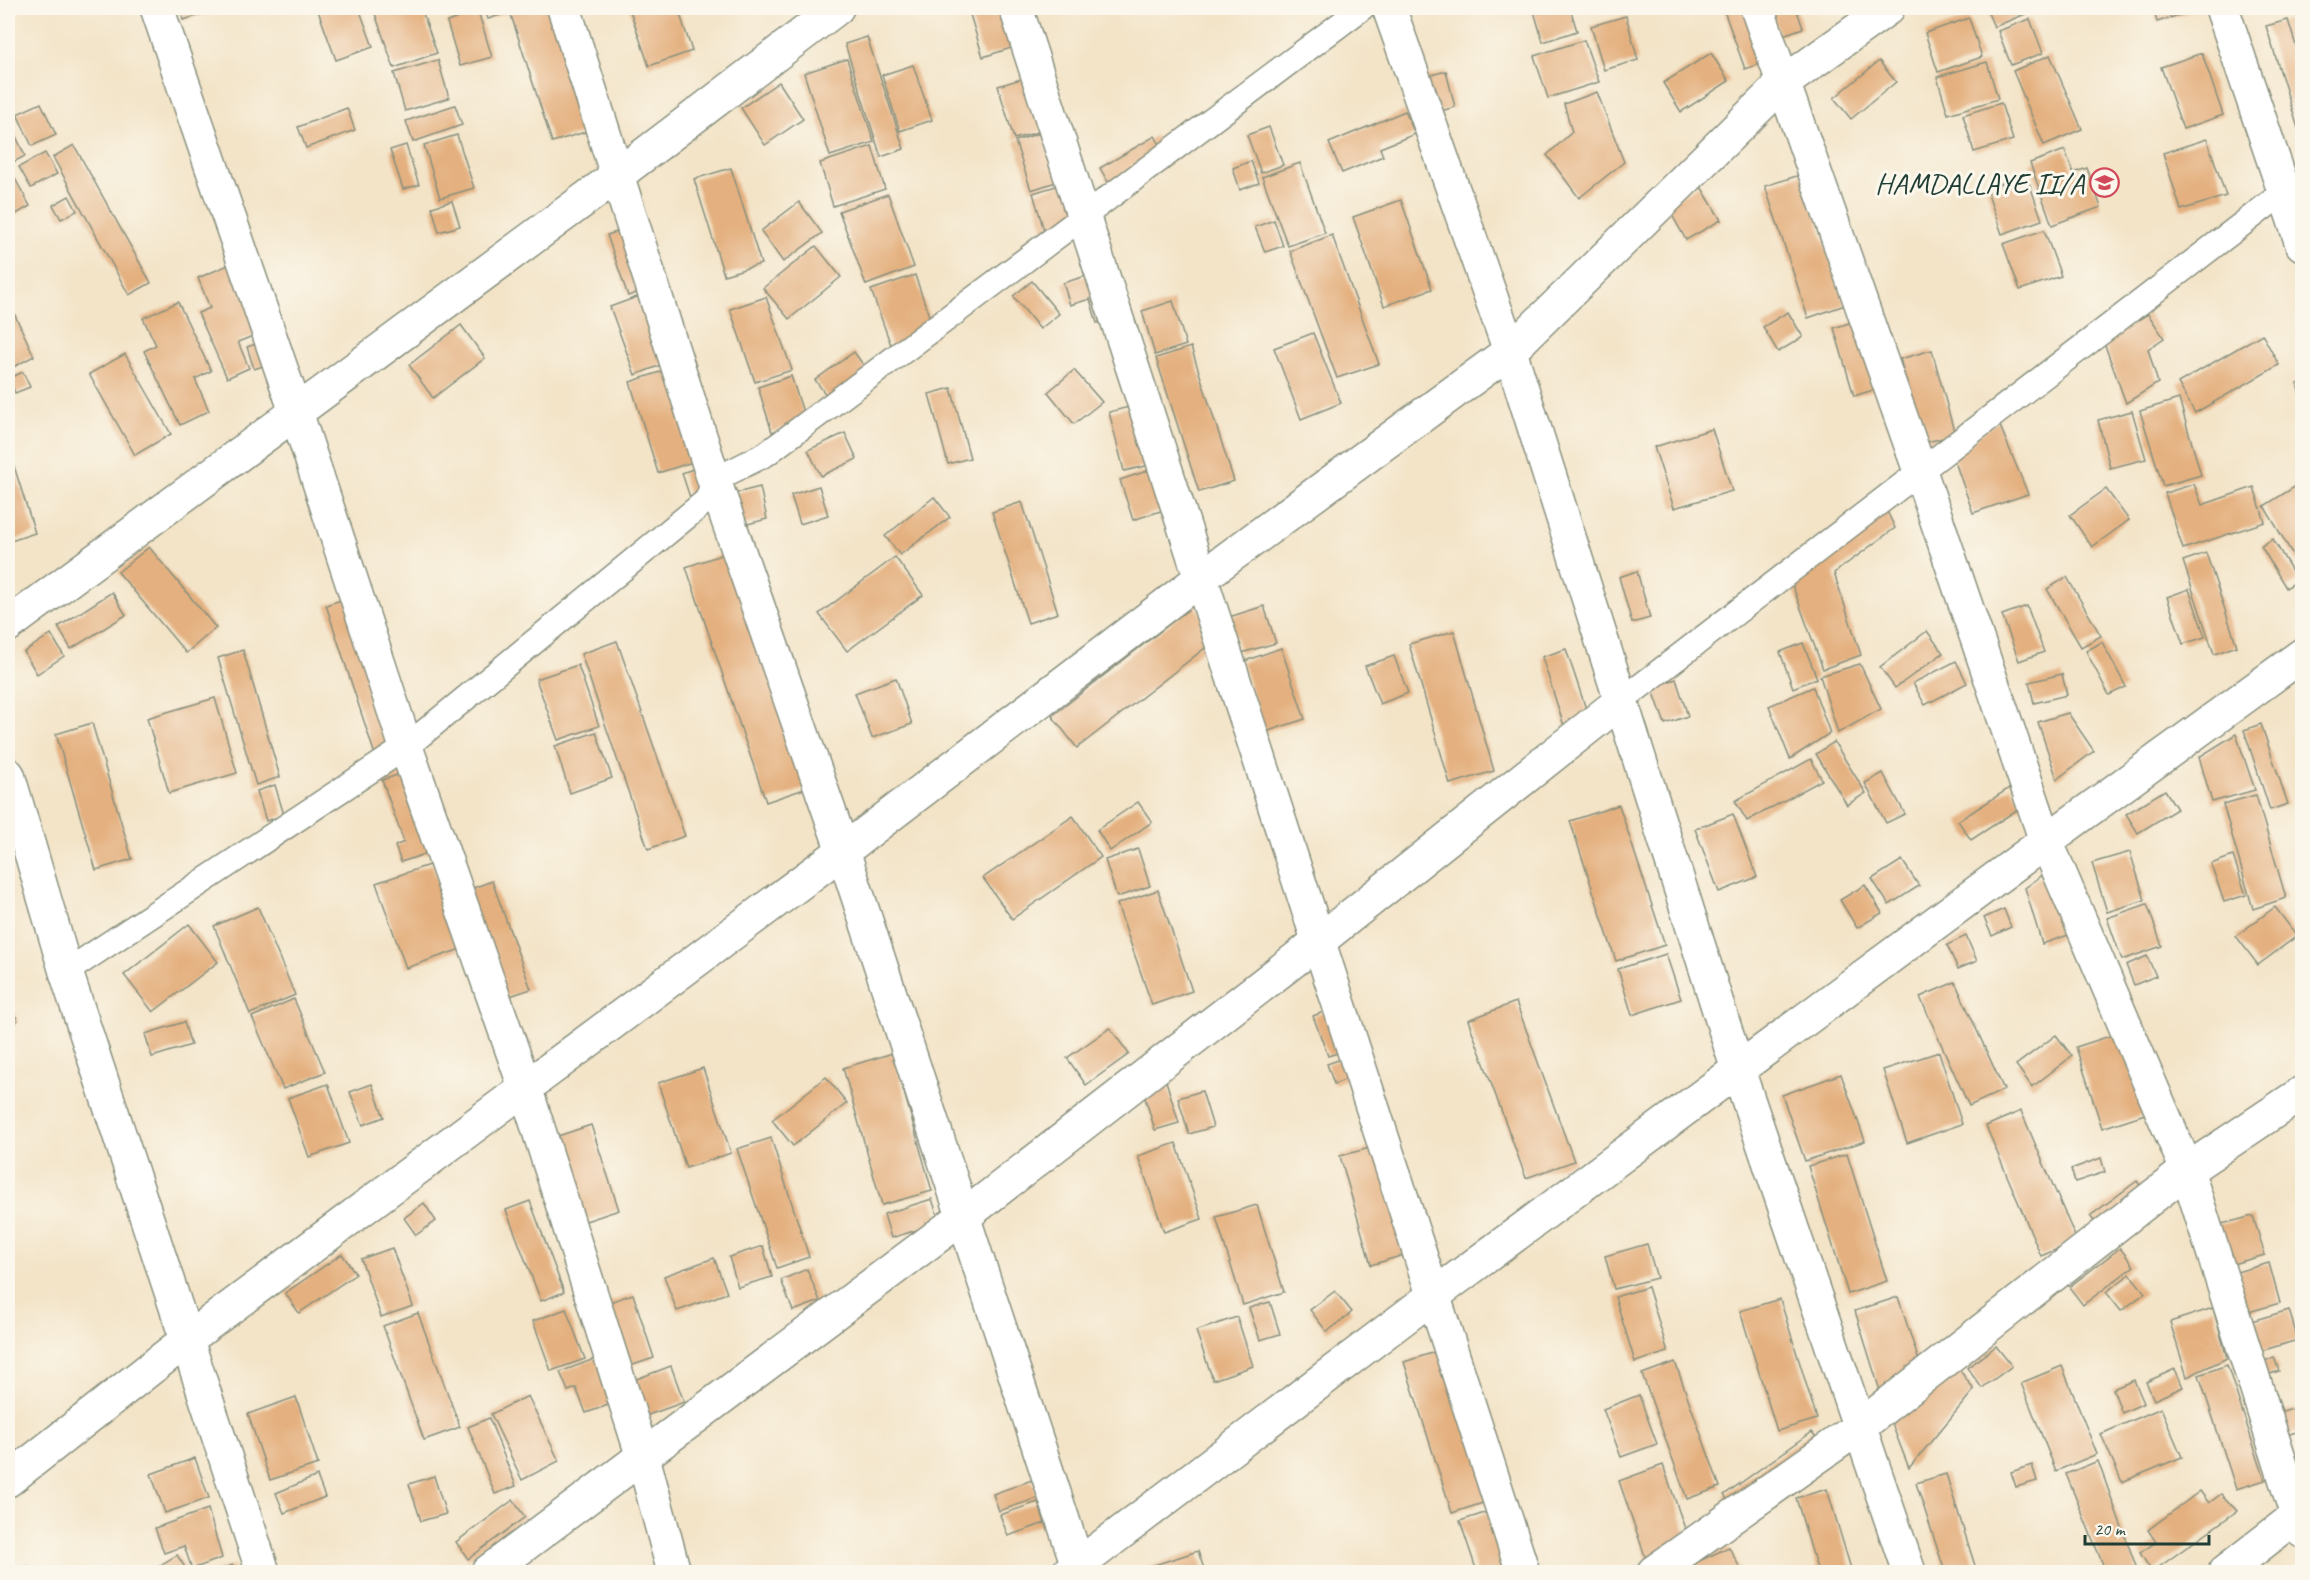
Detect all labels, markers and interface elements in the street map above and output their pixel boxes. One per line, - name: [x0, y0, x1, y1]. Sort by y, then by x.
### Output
- place label: HAMDALLAYE II/A: [1875, 164, 2086, 202]
- school or university icon: HAMDALLAYE II/A: [2089, 167, 2121, 199]
- scale bar: [2085, 1508, 2210, 1546]
- text: 20 m: [2094, 1518, 2127, 1540]

